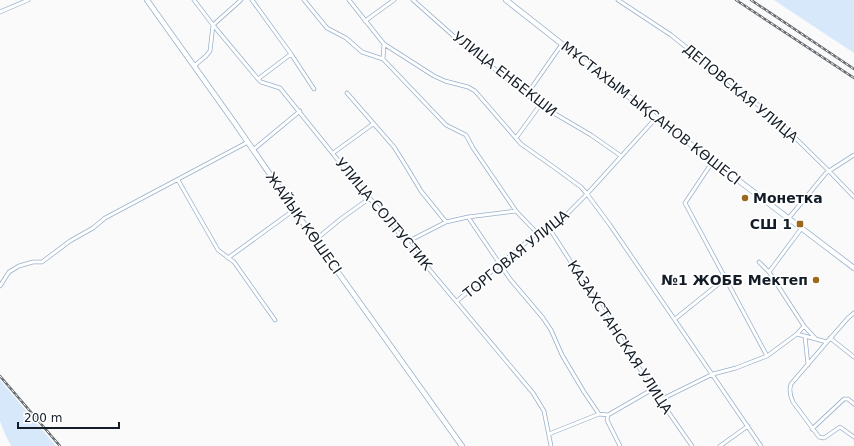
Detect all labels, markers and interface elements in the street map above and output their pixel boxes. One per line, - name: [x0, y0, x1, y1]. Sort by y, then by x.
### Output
- street label: УЛИЦА ЕНБЕКШИ: [450, 28, 560, 120]
- street label: МҰСТАХЫМ ЫҚСАНОВ КӨШЕСІ: [558, 38, 744, 188]
- street label: ДЕПОВСКАЯ УЛИЦА: [681, 40, 802, 146]
- street label: УЛИЦА СОЛТУСТИК: [332, 155, 436, 273]
- street label: ЖАЙЫҚ КӨШЕСІ: [263, 168, 346, 277]
- place label: Монетка: [753, 190, 823, 206]
- marker: Монетка: [740, 193, 750, 203]
- street label: ТОРГОВАЯ УЛИЦА: [459, 206, 572, 302]
- place label: СШ 1: [750, 216, 792, 232]
- marker: СШ 1: [795, 219, 805, 229]
- street label: КАЗАХСТАНСКАЯ УЛИЦА: [564, 257, 676, 417]
- place label: №1 ЖОББ Мектеп: [661, 272, 808, 288]
- marker: №1 ЖОББ Мектеп: [811, 275, 821, 285]
- scale bar: [18, 404, 119, 430]
- text: 200 m: [24, 411, 62, 425]

